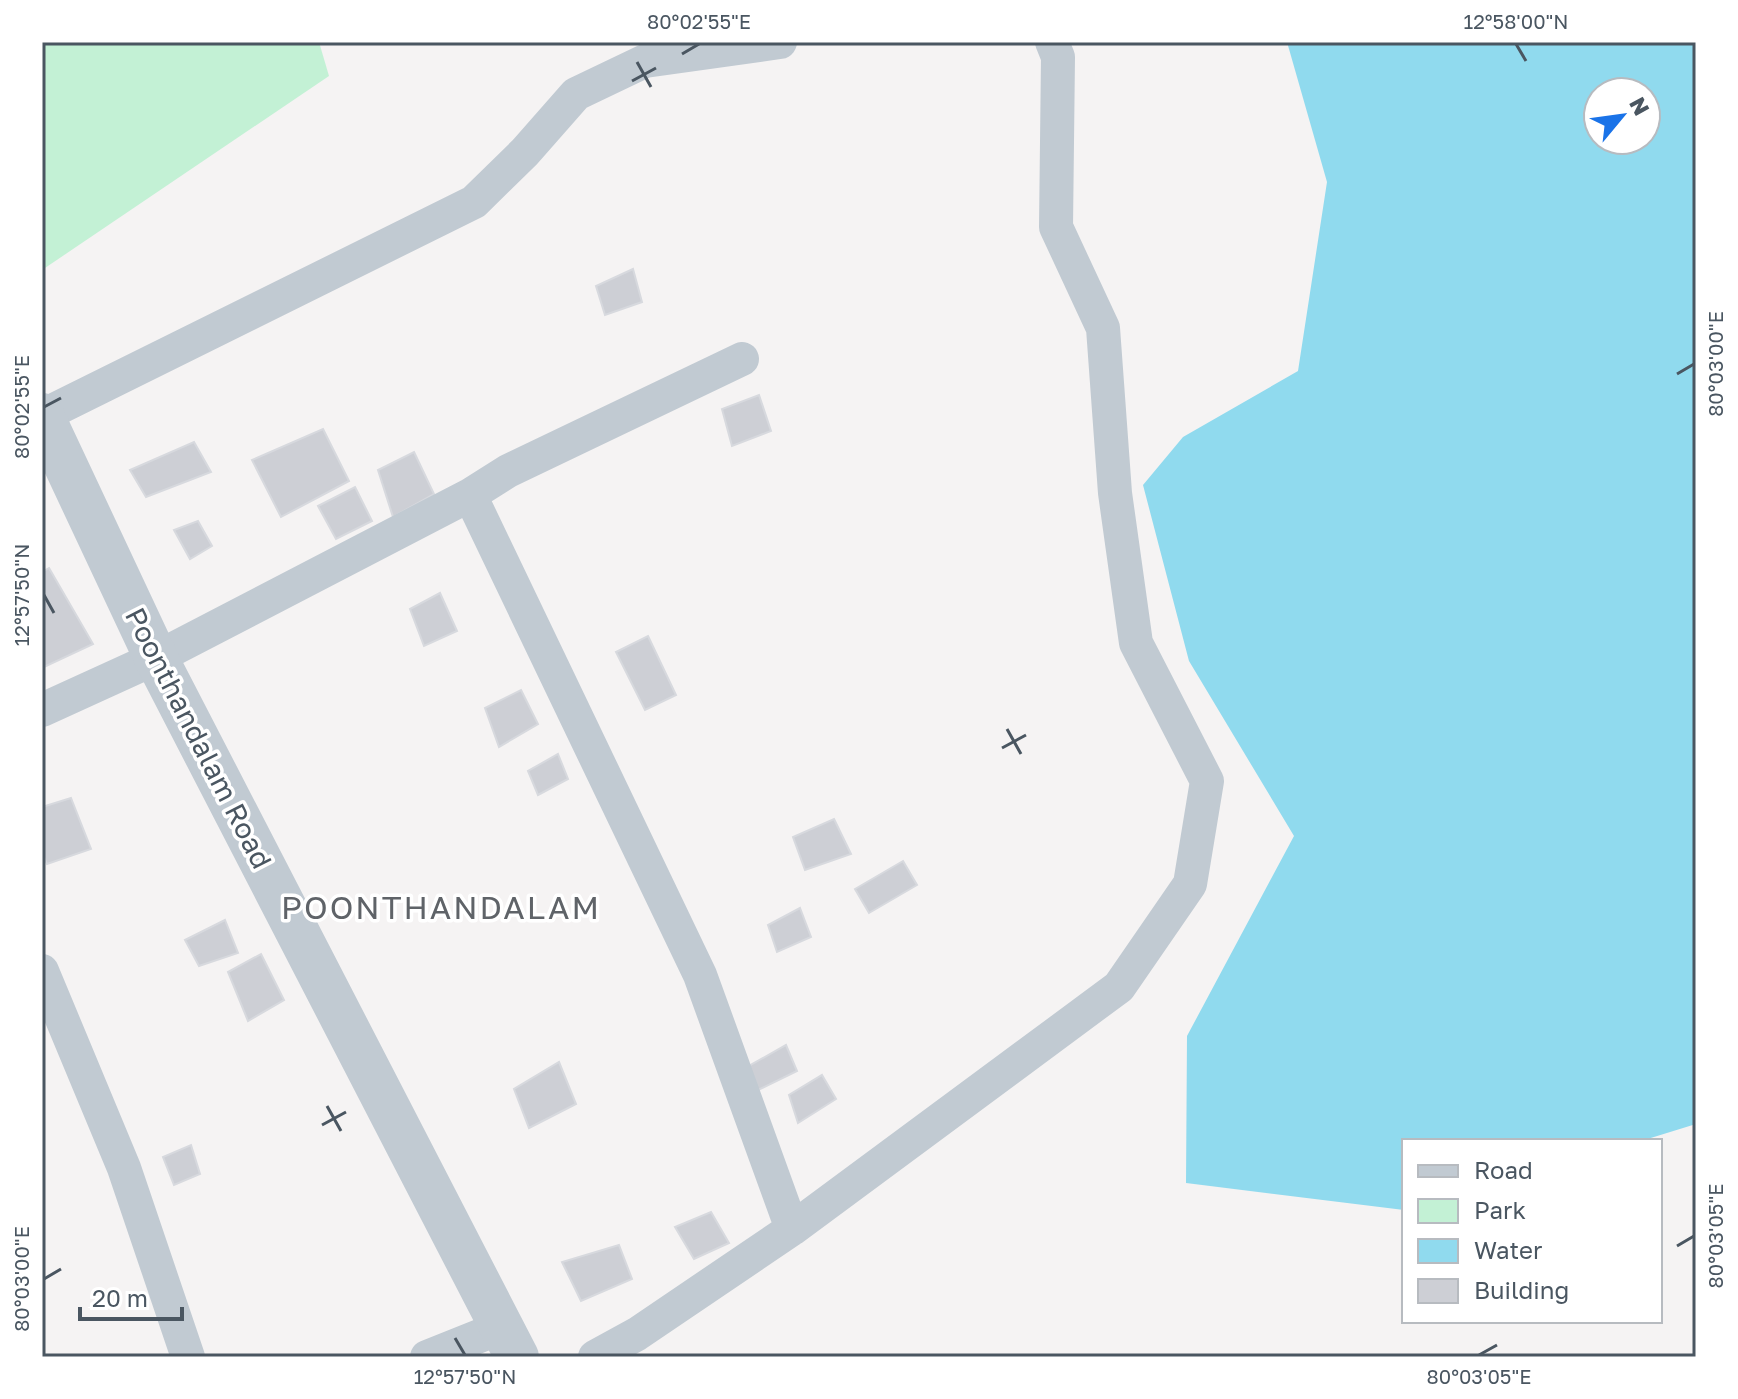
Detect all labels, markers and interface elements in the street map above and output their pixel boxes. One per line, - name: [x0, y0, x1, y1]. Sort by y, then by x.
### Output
- text: 80°02'55"E: [647, 9, 751, 33]
- text: 12°58'00"N: [1463, 9, 1569, 33]
- north arrow: [1582, 76, 1662, 156]
- text: N: [1624, 92, 1656, 120]
- text: 80°03'00"E: [1703, 311, 1727, 417]
- text: 80°02'55"E: [9, 355, 33, 459]
- text: 12°57'50"N: [9, 544, 33, 646]
- street label: Poonthandalam Road: [119, 602, 279, 874]
- district label: POONTHANDALAM: [281, 888, 601, 926]
- legend: [1402, 1139, 1662, 1323]
- text: Road: [1474, 1155, 1533, 1184]
- text: 80°03'05"E: [1703, 1184, 1727, 1288]
- text: Park: [1474, 1195, 1526, 1224]
- text: 80°03'00"E: [9, 1226, 33, 1332]
- text: Water: [1474, 1235, 1542, 1264]
- scale bar: [80, 1271, 182, 1321]
- text: Building: [1474, 1275, 1569, 1304]
- text: 20 m: [92, 1283, 148, 1312]
- text: 12°57'50"N: [414, 1364, 516, 1388]
- text: 80°03'05"E: [1427, 1364, 1531, 1388]

